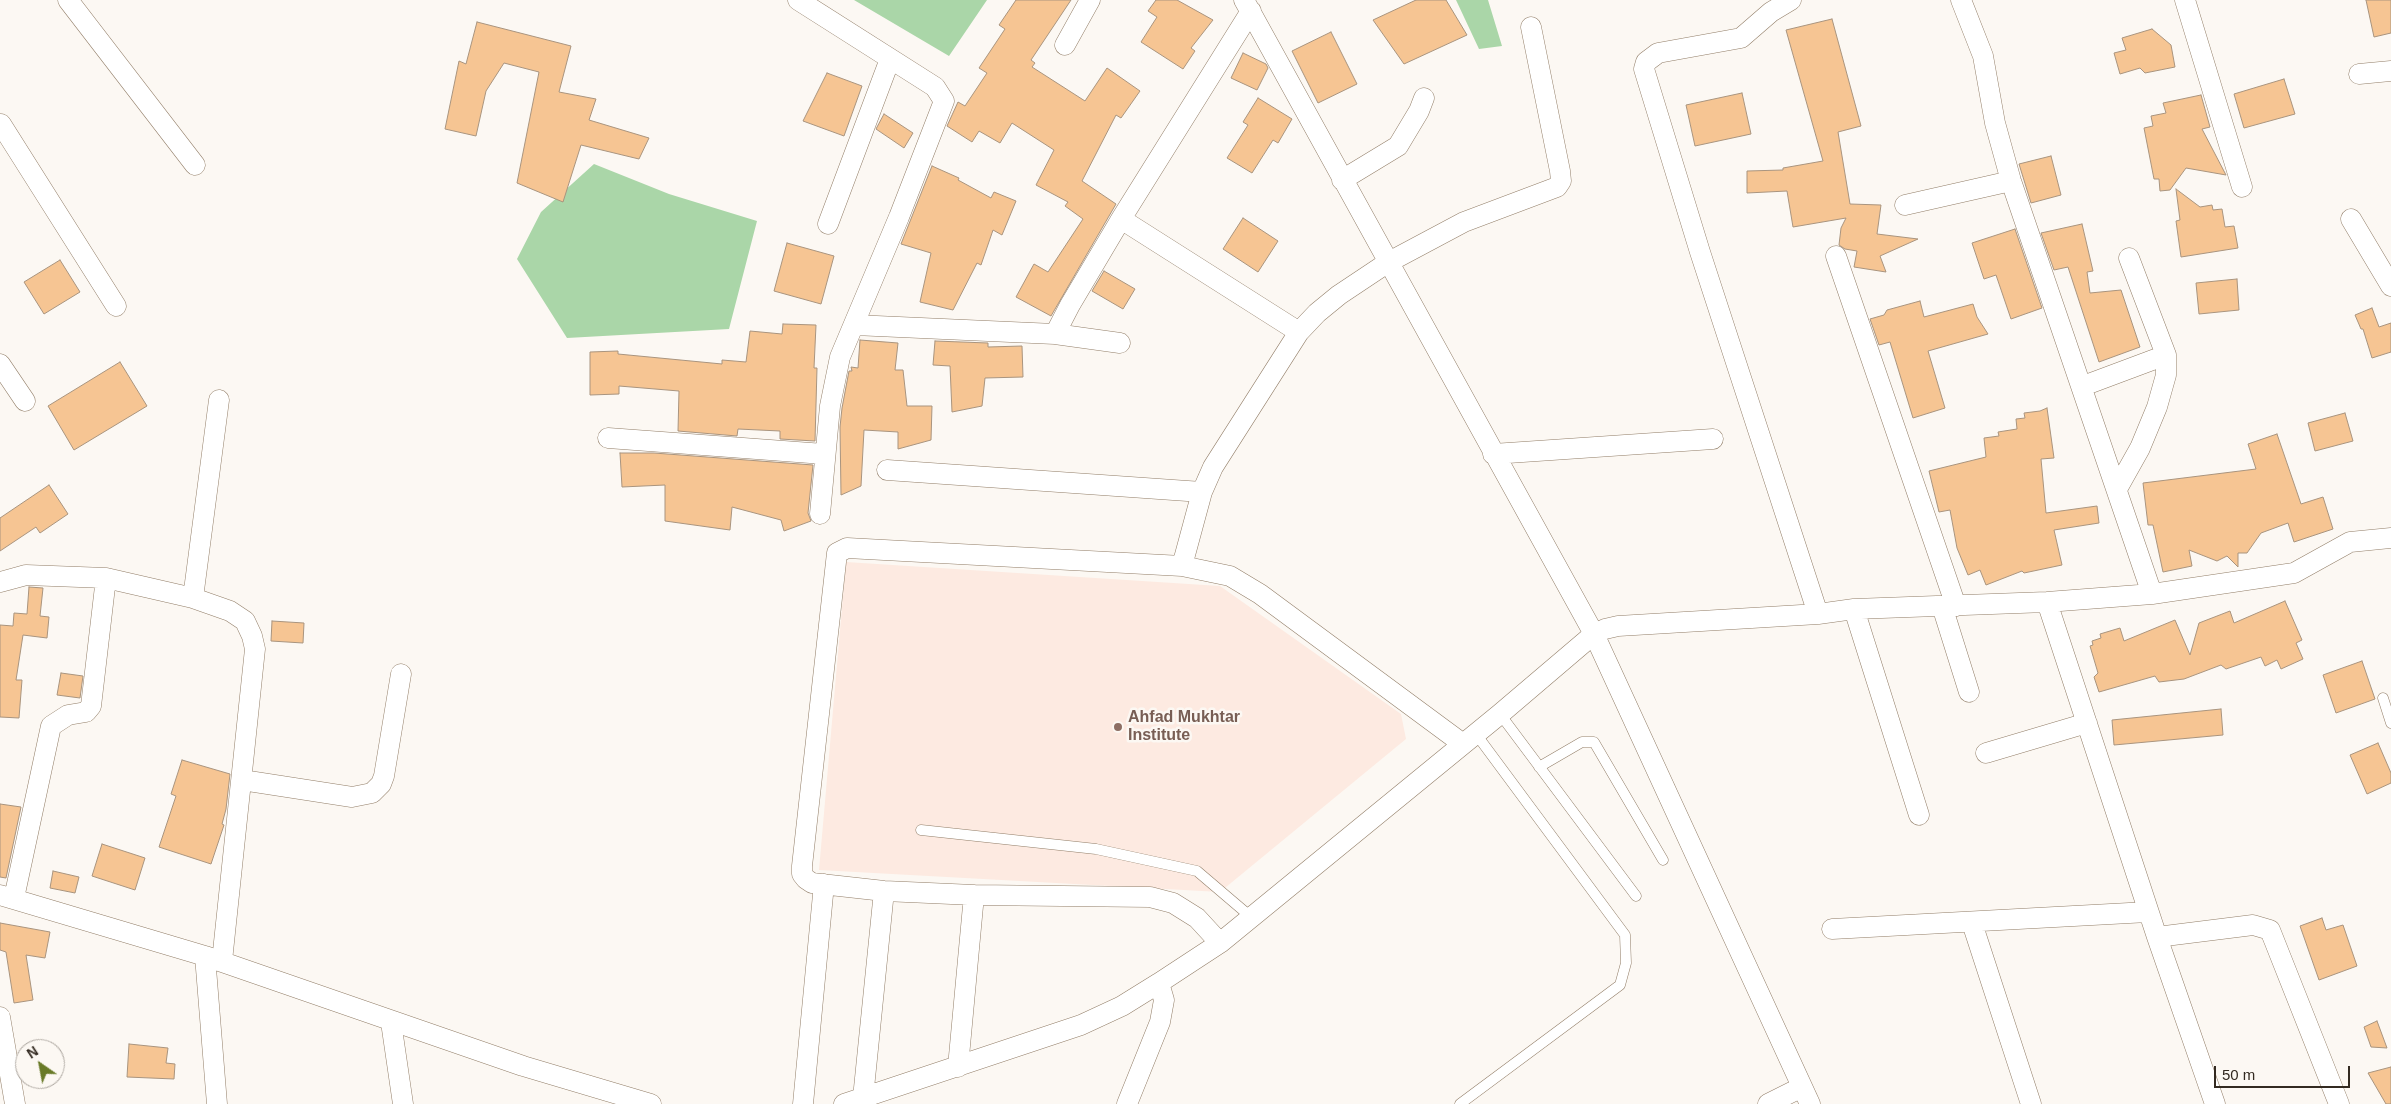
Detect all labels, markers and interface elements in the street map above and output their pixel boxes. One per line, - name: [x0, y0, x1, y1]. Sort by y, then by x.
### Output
- place label: Ahfad Mukhtar Institute: [1128, 708, 1240, 746]
- marker: Ahfad Mukhtar Institute: [1112, 721, 1124, 733]
- north arrow: [15, 1039, 65, 1089]
- text: N: [24, 1043, 41, 1062]
- scale bar: [2216, 1056, 2352, 1088]
- text: 50 m: [2222, 1066, 2255, 1083]

